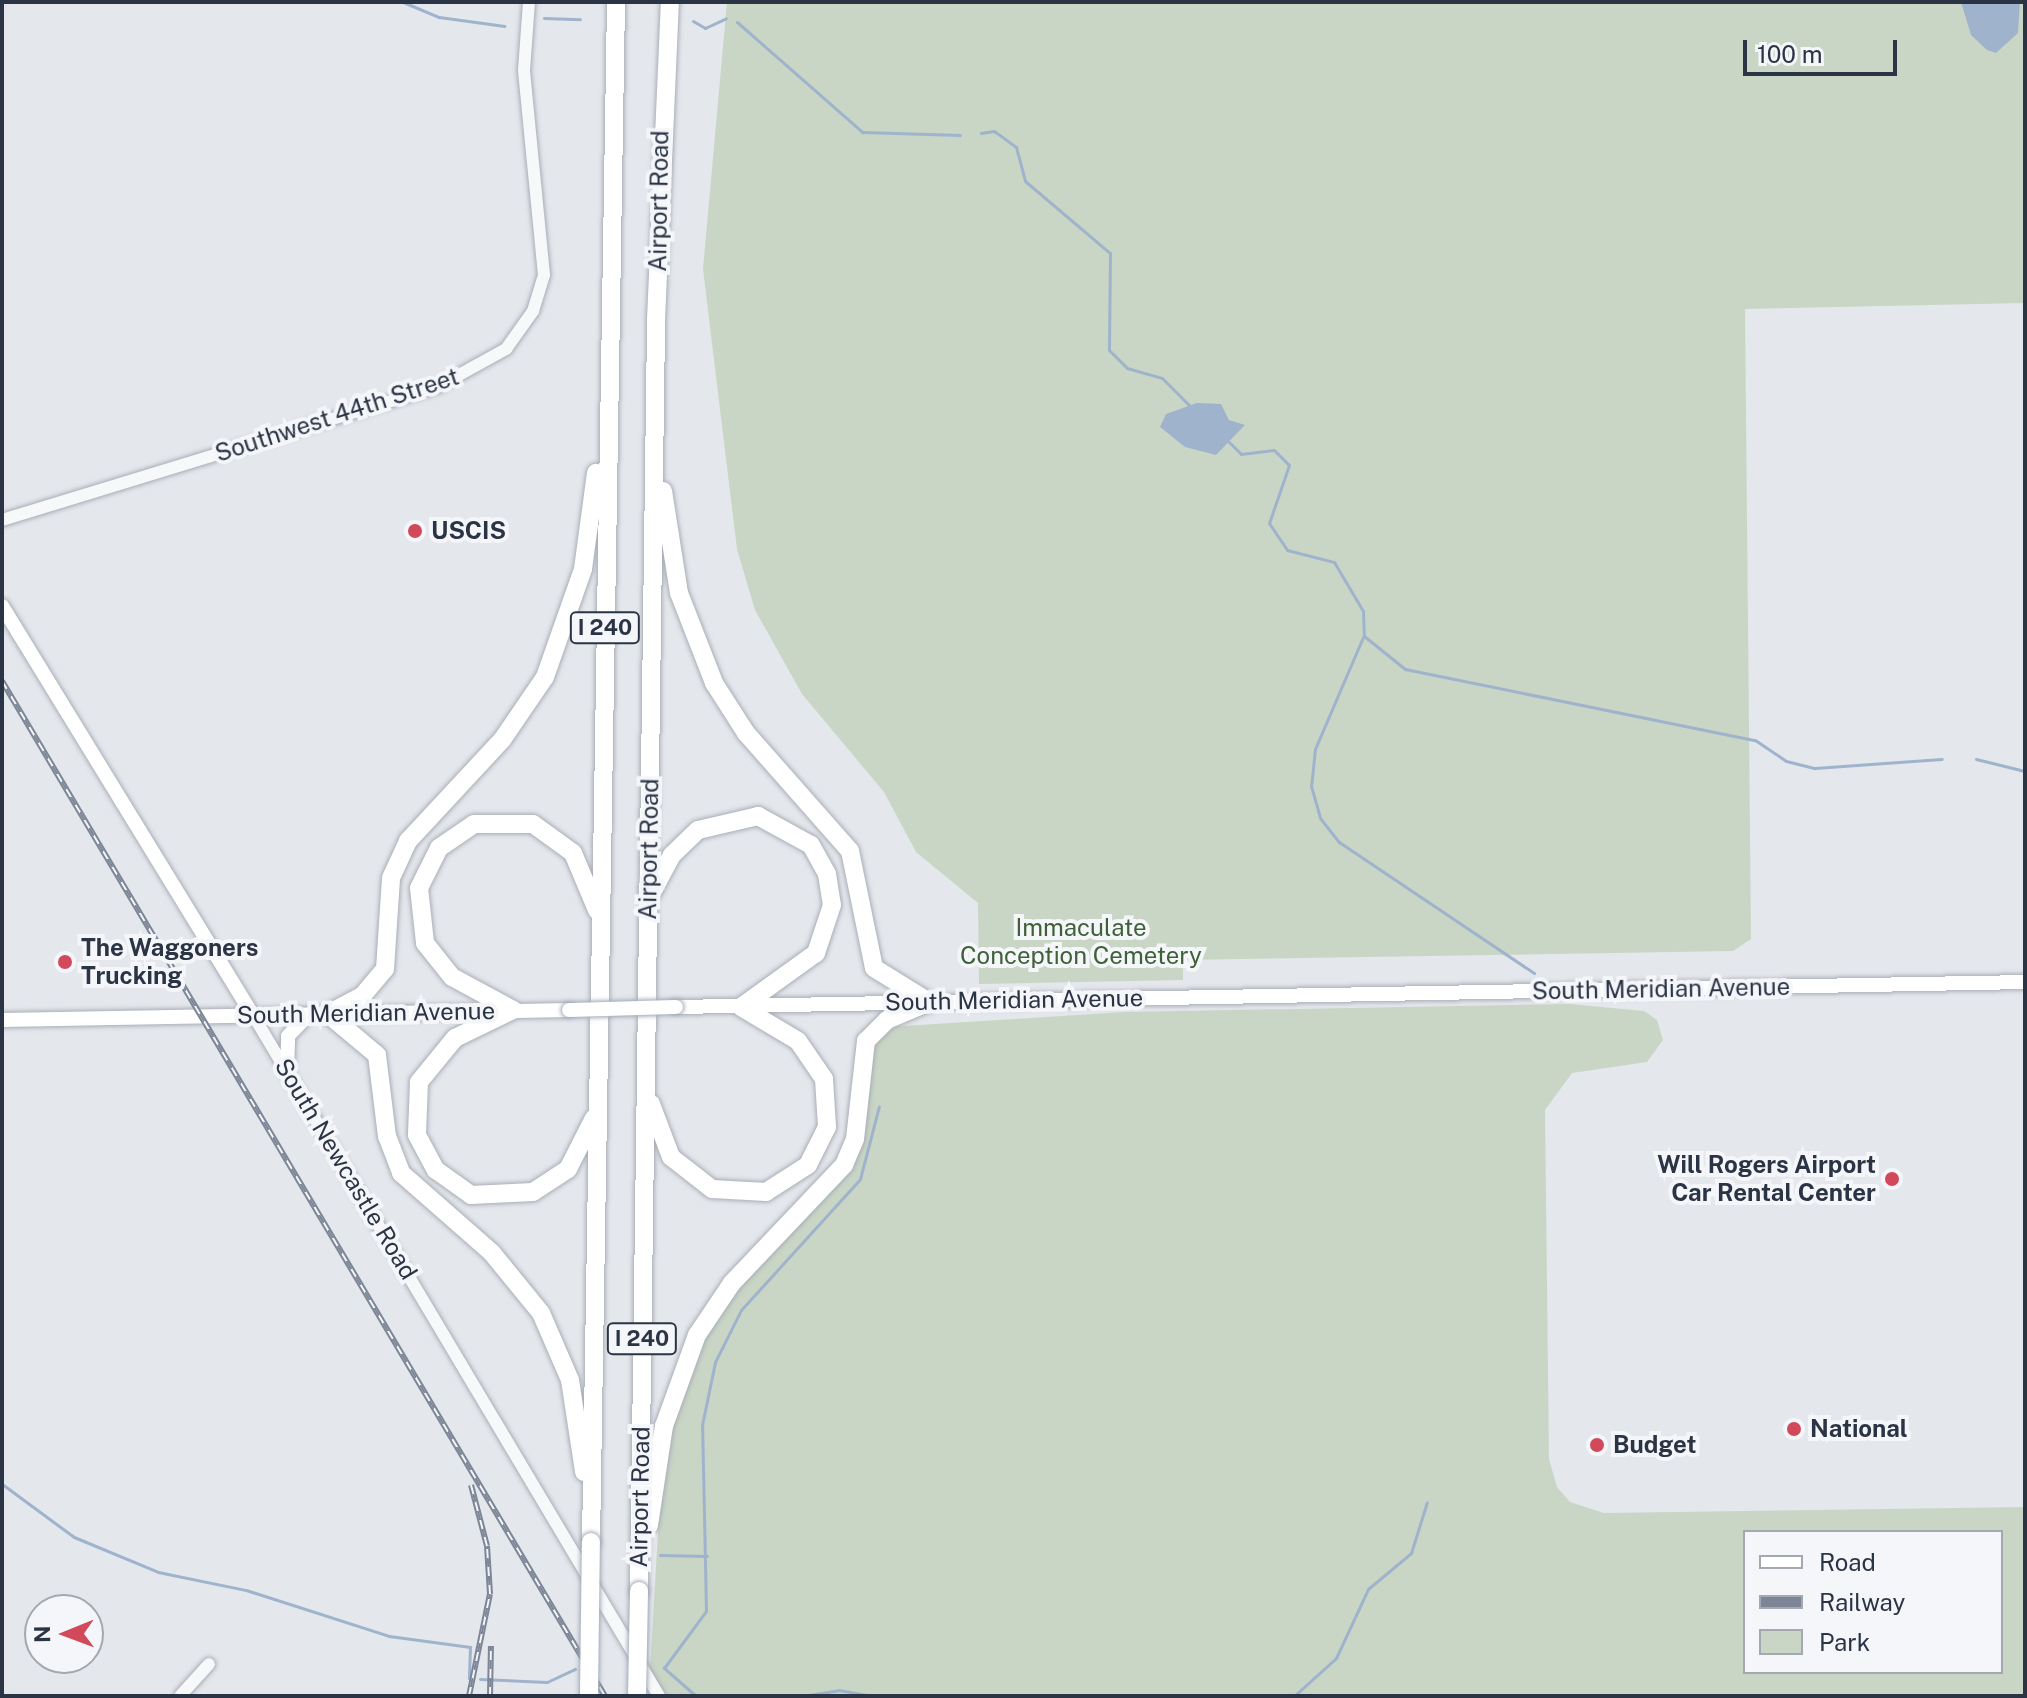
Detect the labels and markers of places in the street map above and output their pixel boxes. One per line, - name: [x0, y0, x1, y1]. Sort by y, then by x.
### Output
- place label: USCIS: [431, 517, 506, 545]
- marker: USCIS: [406, 522, 424, 540]
- place label: The Waggoners Trucking: [81, 934, 259, 990]
- marker: The Waggoners Trucking: [56, 953, 74, 971]
- place label: Will Rogers Airport Car Rental Center: [1657, 1151, 1876, 1207]
- marker: Will Rogers Airport Car Rental Center: [1883, 1170, 1901, 1188]
- place label: National: [1810, 1415, 1908, 1443]
- marker: National: [1785, 1420, 1803, 1438]
- place label: Budget: [1613, 1431, 1696, 1459]
- marker: Budget: [1588, 1436, 1606, 1454]

